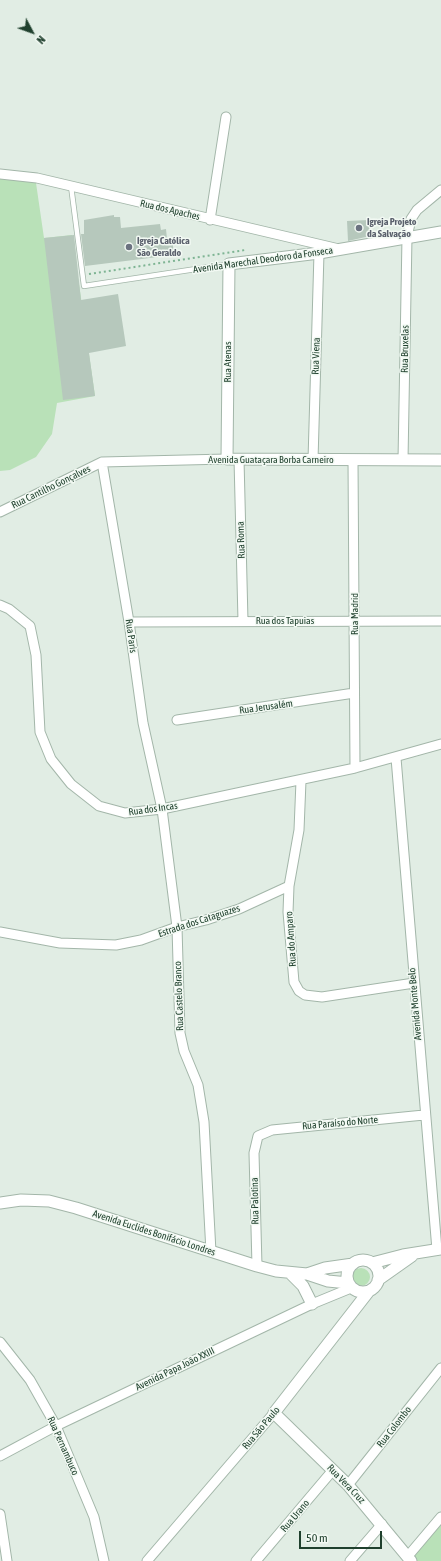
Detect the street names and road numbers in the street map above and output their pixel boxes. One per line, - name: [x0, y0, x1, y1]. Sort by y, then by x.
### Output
- street label: Rua dos Apaches: [139, 197, 201, 223]
- street label: Avenida Marechal Deodoro da Fonseca: [192, 244, 334, 276]
- street label: Rua Bruxelas: [399, 325, 411, 373]
- street label: Rua Viena: [309, 337, 323, 375]
- street label: Rua Atenas: [222, 341, 234, 383]
- street label: Avenida Guataçara Borba Carneiro: [208, 454, 334, 466]
- street label: Rua Cantilho Gonçalves: [10, 463, 92, 511]
- street label: Rua Roma: [234, 521, 248, 559]
- street label: Rua Madrid: [349, 593, 361, 635]
- street label: Rua dos Tapuias: [256, 615, 314, 627]
- street label: Rua Paris: [123, 618, 139, 654]
- street label: Rua Jerusalém: [239, 697, 293, 717]
- street label: Rua dos Incas: [128, 800, 178, 818]
- street label: Estrada dos Cataguazes: [157, 902, 241, 940]
- street label: Rua do Amparo: [283, 911, 299, 967]
- street label: Rua Castelo Branco: [172, 961, 186, 1031]
- street label: Avenida Monte Belo: [406, 967, 424, 1041]
- street label: Rua Paraíso do Norte: [302, 1114, 378, 1132]
- street label: Rua Palotina: [249, 1177, 261, 1225]
- street label: Avenida Euclides Bonifácio Londres: [91, 1207, 217, 1259]
- street label: Avenida Papa João XXIII: [133, 1345, 217, 1393]
- street label: Rua São Paulo: [240, 1404, 282, 1452]
- street label: Rua Colombo: [374, 1404, 414, 1450]
- street label: Rua Pernambuco: [45, 1415, 81, 1477]
- street label: Rua Vera Cruz: [324, 1462, 368, 1506]
- street label: Rua Urano: [278, 1497, 312, 1535]

